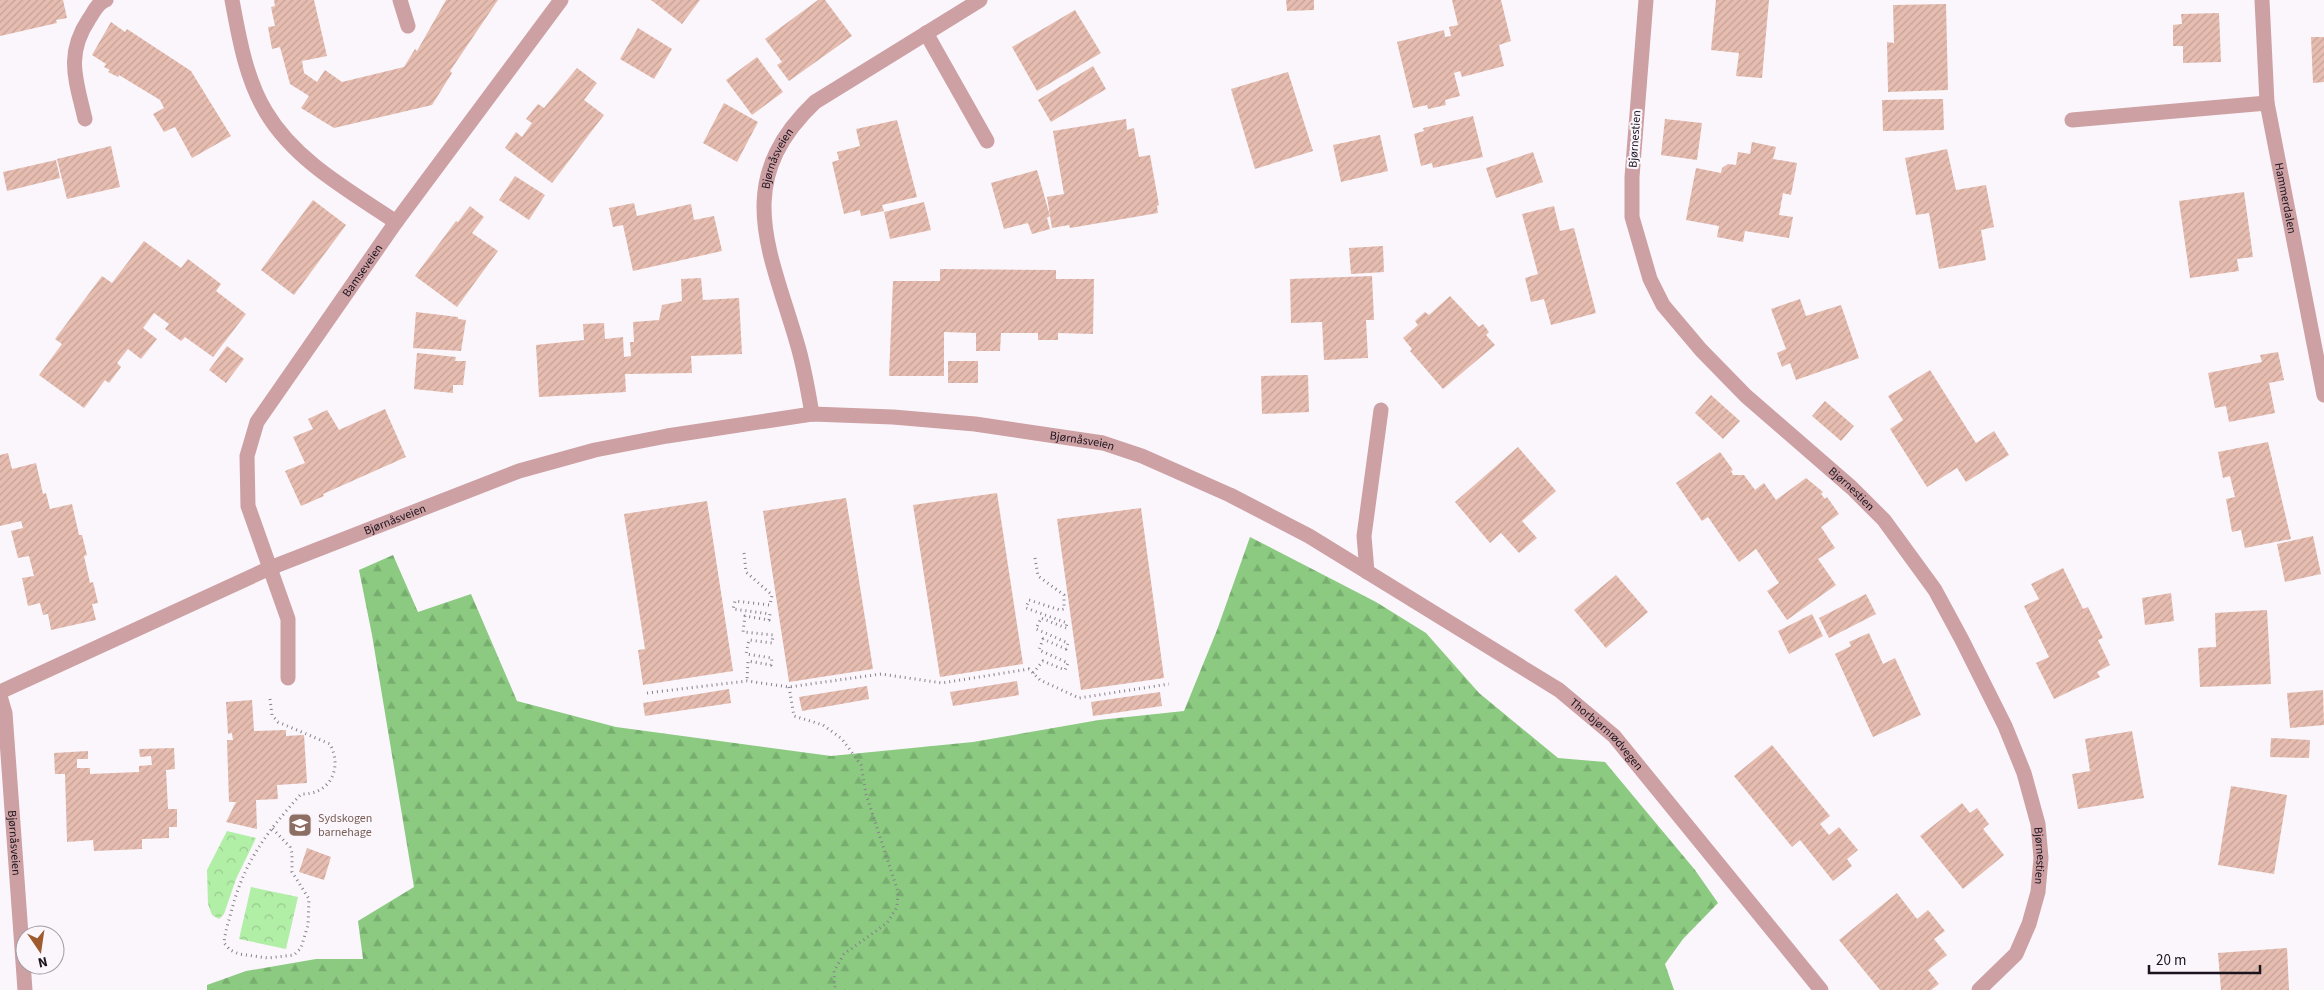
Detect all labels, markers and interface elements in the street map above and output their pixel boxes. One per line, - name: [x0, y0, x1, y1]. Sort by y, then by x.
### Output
- street label: Bjørnestien: [1625, 110, 1645, 168]
- street label: Bjørnåsveien: [757, 124, 798, 190]
- street label: Hammerdalen: [2270, 161, 2301, 235]
- street label: Bamseveien: [338, 240, 387, 300]
- street label: Bjørnåsveien: [1049, 427, 1117, 455]
- street label: Bjørnestien: [1825, 463, 1879, 515]
- street label: Bjørnåsveien: [361, 500, 428, 539]
- street label: Thorbjørnrødvegen: [1566, 694, 1647, 774]
- street label: Bjørnåsveien: [4, 810, 25, 876]
- place label: Sydskogen barnehage: [318, 810, 372, 841]
- school or university icon: Sydskogen barnehage: [287, 812, 313, 838]
- street label: Bjørnestien: [2030, 826, 2050, 885]
- north arrow: [15, 925, 65, 975]
- scale bar: [2149, 942, 2260, 974]
- text: 20 m: [2156, 950, 2186, 971]
- text: N: [36, 951, 49, 972]

